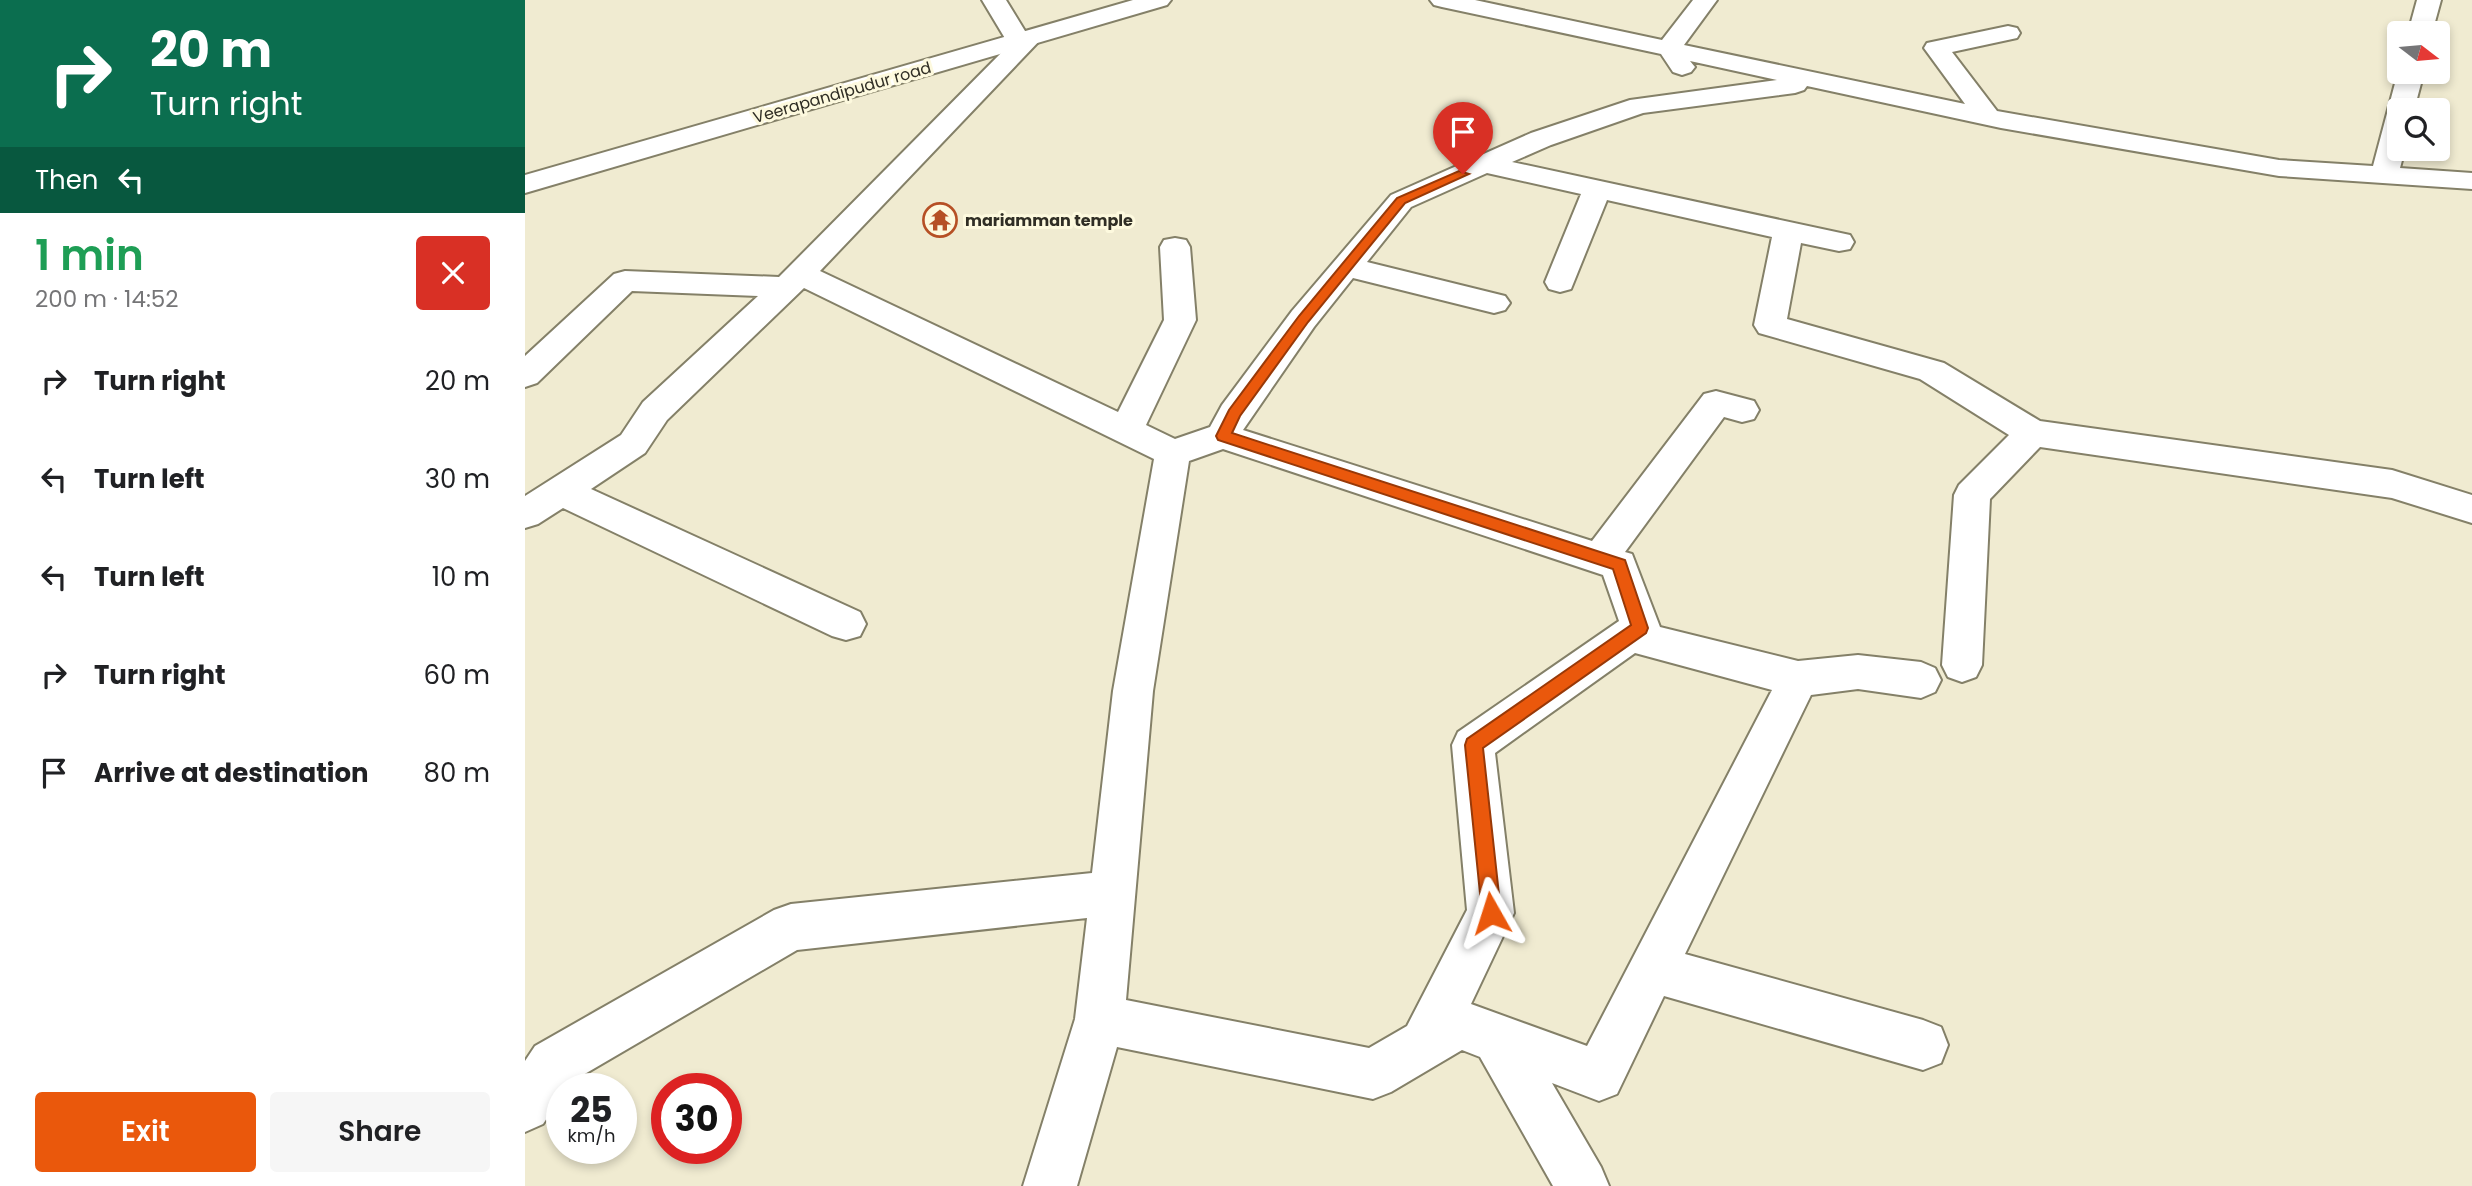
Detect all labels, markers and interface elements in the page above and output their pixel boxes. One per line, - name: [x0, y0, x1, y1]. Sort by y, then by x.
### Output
- text: 20 m: [150, 16, 272, 84]
- north arrow: [2387, 21, 2450, 84]
- map controls: [2387, 21, 2450, 161]
- icon: right: [35, 28, 126, 119]
- street label: Veerapandipudur road: [750, 56, 934, 129]
- text: Turn right: [150, 81, 302, 126]
- button: search: [2387, 98, 2450, 161]
- pin: [1433, 102, 1493, 174]
- icon: arrive: [1444, 113, 1482, 151]
- icon: left: [112, 161, 150, 199]
- text: Then: [35, 162, 98, 198]
- temple icon: mariamman temple: [921, 201, 959, 239]
- place label: mariamman temple: [965, 209, 1133, 232]
- text: 1 min: [35, 226, 144, 285]
- button: close: [416, 236, 490, 310]
- text: 200 m · 14:52: [35, 283, 179, 315]
- icon: right: [35, 362, 73, 400]
- text: Turn right: [94, 363, 226, 399]
- text: 20 m: [425, 363, 490, 399]
- icon: left: [35, 460, 73, 498]
- text: Turn left: [94, 461, 205, 497]
- text: 30 m: [425, 461, 490, 497]
- icon: left: [35, 558, 73, 596]
- text: Turn left: [94, 559, 205, 595]
- text: 10 m: [432, 559, 490, 595]
- icon: right: [35, 656, 73, 694]
- text: Turn right: [94, 657, 226, 693]
- text: 60 m: [423, 657, 490, 693]
- icon: arrive: [35, 754, 73, 792]
- text: Arrive at destination: [94, 755, 369, 791]
- text: 80 m: [424, 755, 490, 791]
- position arrow: [1454, 876, 1528, 950]
- speed limit sign: 30: [651, 1073, 742, 1164]
- text: 25: [570, 1085, 613, 1134]
- button: Exit: [35, 1092, 256, 1172]
- button: Share: [270, 1092, 490, 1172]
- text: km/h: [568, 1123, 615, 1148]

